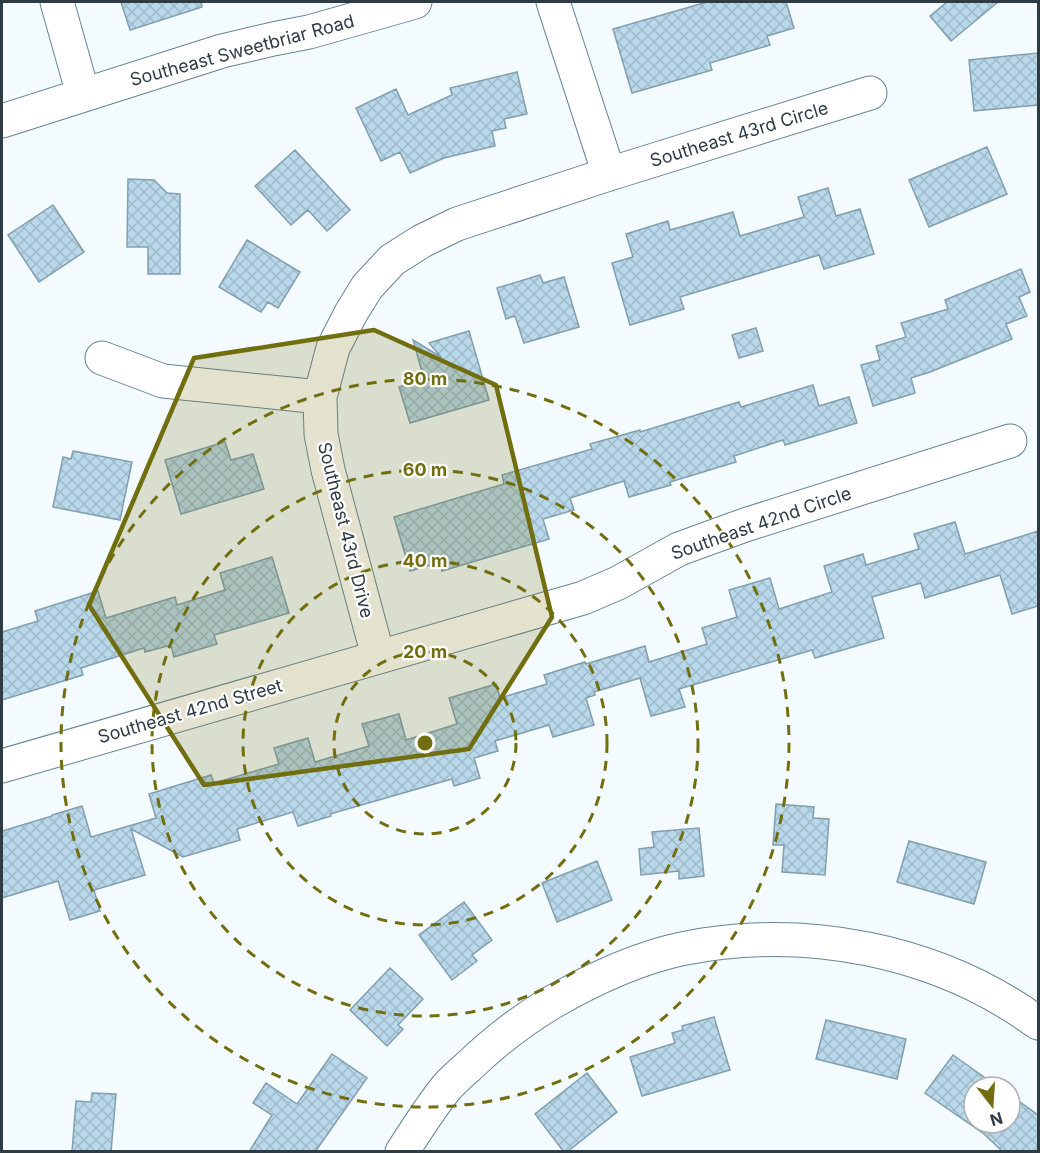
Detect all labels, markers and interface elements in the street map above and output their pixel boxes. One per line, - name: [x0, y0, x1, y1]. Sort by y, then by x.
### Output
- street label: Southeast Sweetbriar Road: [128, 10, 356, 90]
- street label: Southeast 43rd Circle: [647, 97, 831, 171]
- text: 80 m: [403, 368, 447, 389]
- street label: Southeast 43rd Drive: [314, 440, 378, 620]
- text: 60 m: [403, 459, 447, 480]
- street label: Southeast 42nd Circle: [668, 482, 854, 564]
- text: 40 m: [403, 550, 448, 571]
- text: 20 m: [403, 641, 447, 662]
- street label: Southeast 42nd Street: [95, 675, 285, 747]
- centre of rings: [415, 733, 435, 753]
- north arrow: [962, 1075, 1022, 1135]
- text: N: [988, 1108, 1005, 1131]

